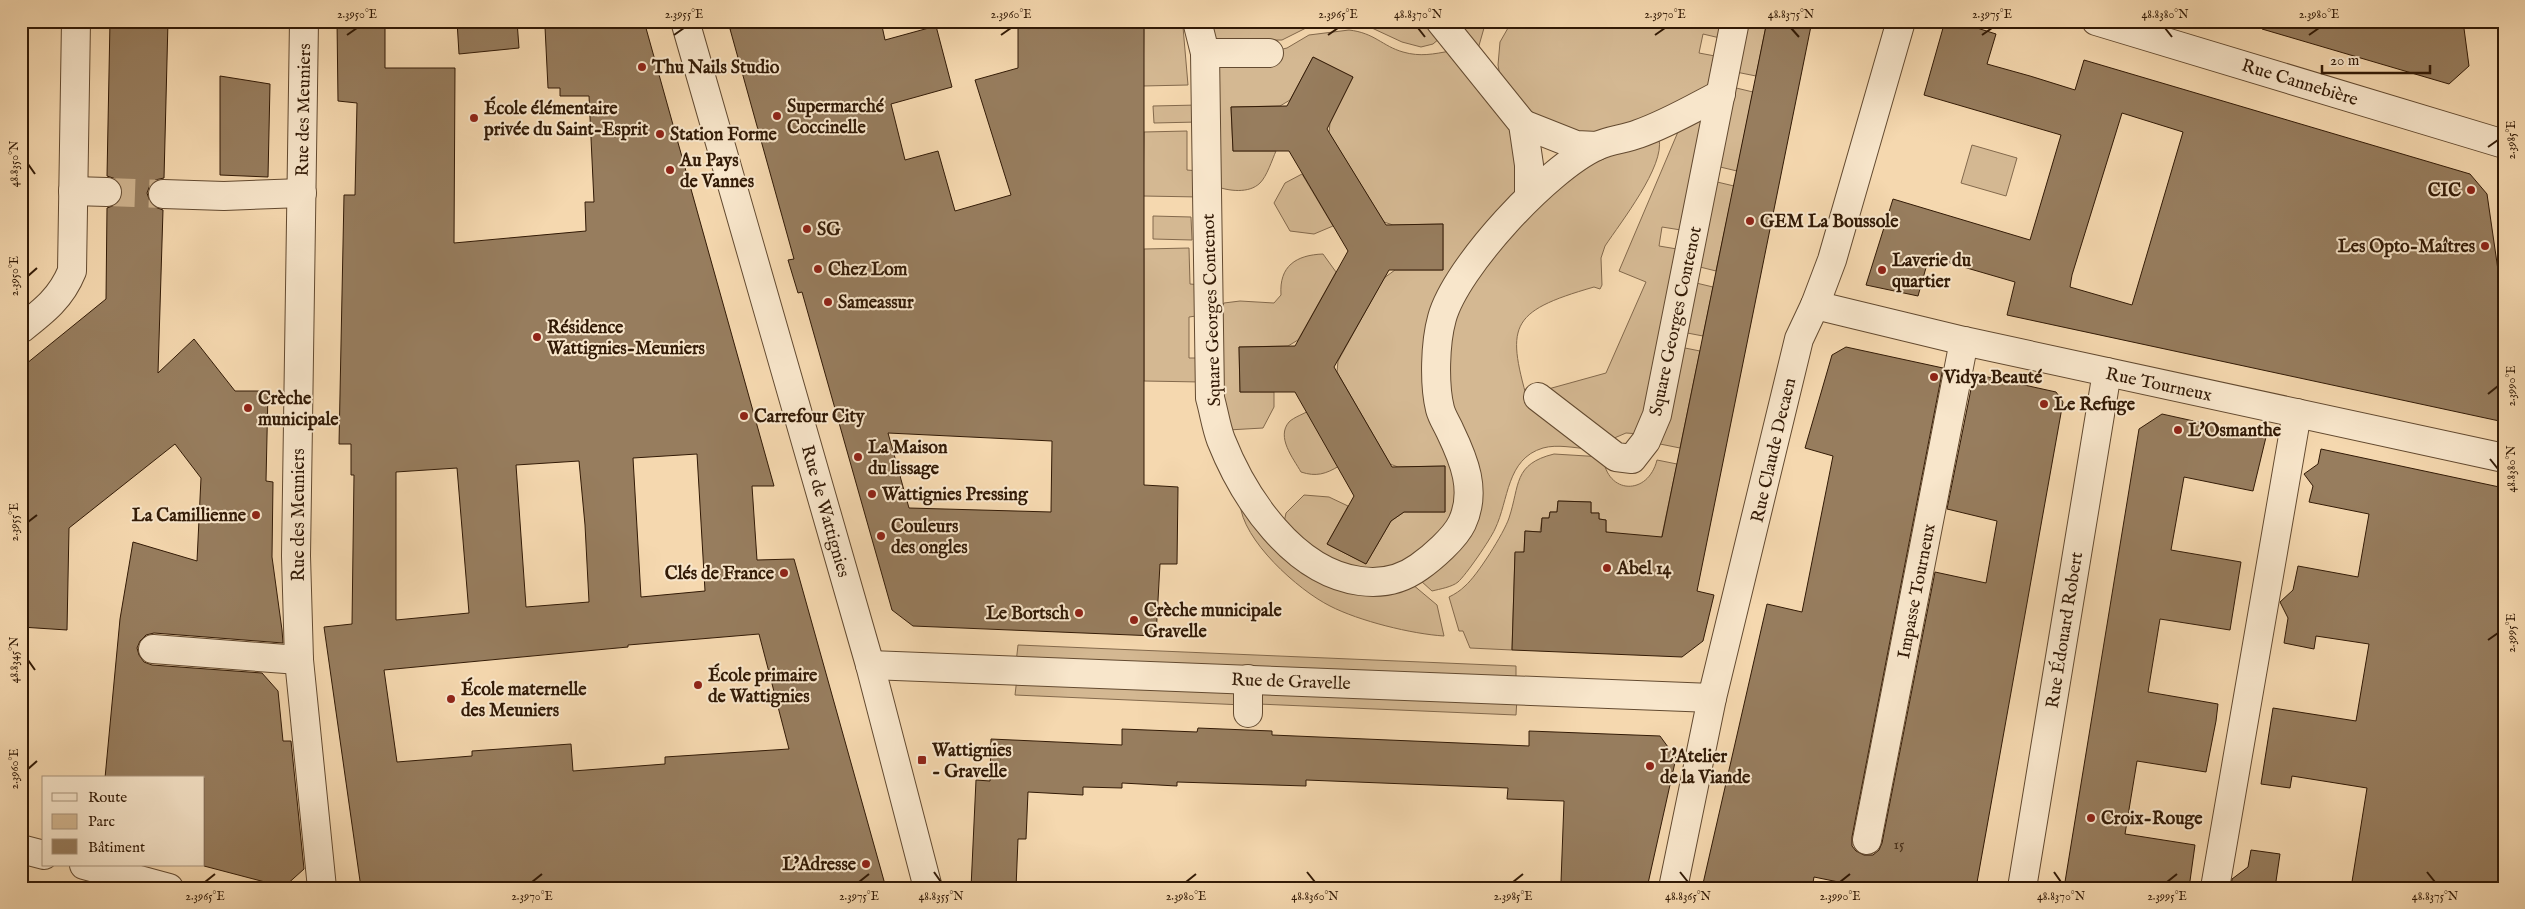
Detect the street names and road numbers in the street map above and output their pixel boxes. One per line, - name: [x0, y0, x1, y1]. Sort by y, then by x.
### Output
- street label: Rue des Meuniers: [292, 43, 317, 177]
- street label: Rue Cannebière: [2239, 55, 2361, 112]
- street label: Square Georges Contenot: [1198, 213, 1227, 407]
- street label: Square Georges Contenot: [1645, 224, 1708, 418]
- street label: Rue Tourneux: [2103, 363, 2214, 408]
- street label: Rue Claude Decaen: [1747, 375, 1802, 525]
- street label: Rue de Wattignies: [795, 443, 854, 580]
- street label: Rue des Meuniers: [288, 448, 311, 582]
- street label: Impasse Tourneux: [1893, 522, 1942, 661]
- street label: Rue Édouard Robert: [2040, 550, 2089, 710]
- street label: Rue de Gravelle: [1231, 669, 1351, 696]

